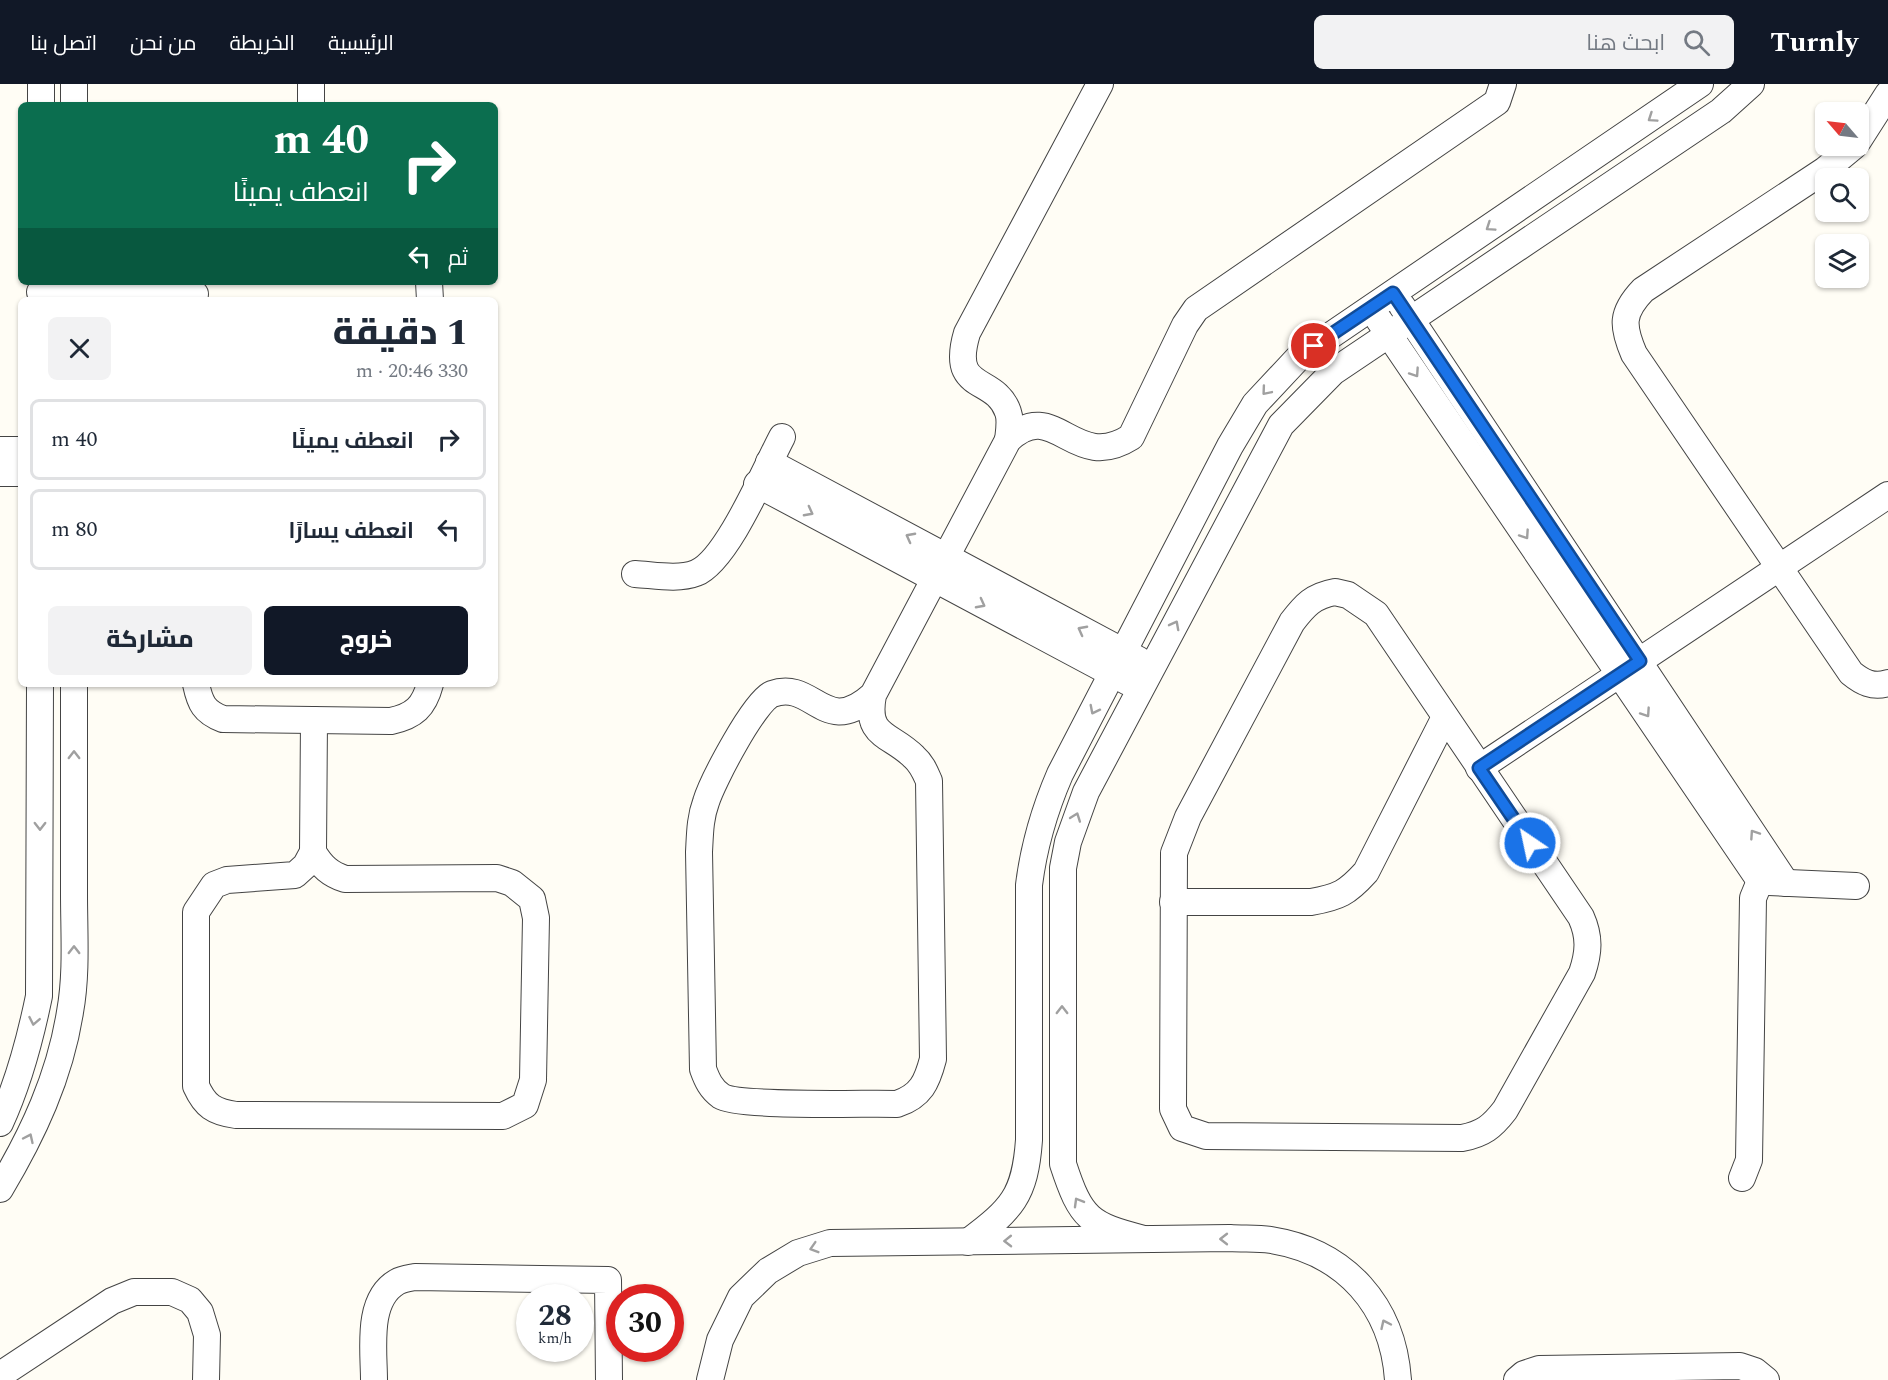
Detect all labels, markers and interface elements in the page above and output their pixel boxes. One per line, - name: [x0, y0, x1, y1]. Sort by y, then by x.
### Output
- search box: [1314, 15, 1734, 69]
- text: Turnly: [1770, 21, 1858, 64]
- icon: search: [1680, 26, 1713, 59]
- text: ابحث هنا: [1586, 27, 1665, 60]
- text: اتصل بنا: [30, 28, 97, 60]
- text: من نحن: [130, 28, 196, 60]
- text: الخريطة: [229, 28, 295, 60]
- text: الرئيسية: [328, 28, 394, 60]
- north arrow: [1815, 102, 1869, 156]
- map controls: [1815, 102, 1869, 288]
- text: 40 m: [274, 109, 369, 172]
- one-way arrow: [1648, 111, 1659, 122]
- icon: right: [390, 126, 468, 204]
- button: search: [1815, 168, 1869, 222]
- text: انعطف يمينًا: [233, 172, 369, 214]
- one-way arrow: [1486, 220, 1497, 231]
- button: layers: [1815, 234, 1869, 288]
- icon: left: [403, 240, 436, 273]
- text: ثم: [448, 242, 468, 275]
- text: 1 دقيقة: [333, 306, 468, 361]
- button: close: [48, 317, 111, 380]
- pin: [1288, 320, 1339, 371]
- icon: arrive: [1297, 329, 1330, 362]
- text: 330 m · 20:46: [356, 356, 468, 386]
- one-way arrow: [1408, 367, 1419, 378]
- one-way arrow: [1262, 384, 1273, 395]
- text: 40 m: [51, 423, 97, 456]
- icon: right: [432, 423, 465, 456]
- text: انعطف يمينًا: [291, 425, 414, 458]
- one-way arrow: [803, 505, 813, 516]
- text: 80 m: [51, 513, 97, 546]
- icon: left: [432, 513, 465, 546]
- text: انعطف يسارًا: [289, 515, 414, 548]
- one-way arrow: [1517, 528, 1528, 539]
- one-way arrow: [906, 533, 917, 544]
- one-way arrow: [975, 597, 985, 608]
- button: مشاركة: [48, 606, 252, 675]
- button: خروج: [264, 606, 468, 675]
- one-way arrow: [1167, 620, 1179, 631]
- one-way arrow: [1078, 626, 1088, 637]
- one-way arrow: [1089, 704, 1101, 715]
- one-way arrow: [1639, 707, 1650, 718]
- one-way arrow: [68, 751, 80, 760]
- position arrow: [1498, 811, 1562, 875]
- one-way arrow: [1069, 812, 1082, 823]
- one-way arrow: [34, 822, 46, 831]
- one-way arrow: [1750, 830, 1761, 841]
- one-way arrow: [68, 946, 80, 955]
- one-way arrow: [1056, 1006, 1068, 1015]
- one-way arrow: [28, 1016, 41, 1026]
- one-way arrow: [22, 1134, 34, 1145]
- one-way arrow: [1074, 1198, 1086, 1208]
- one-way arrow: [1220, 1233, 1229, 1245]
- one-way arrow: [1004, 1235, 1013, 1247]
- one-way arrow: [809, 1241, 820, 1253]
- speed limit sign: 30: [606, 1284, 684, 1362]
- text: 28: [538, 1293, 572, 1339]
- one-way arrow: [1381, 1319, 1393, 1330]
- text: km/h: [538, 1327, 572, 1350]

